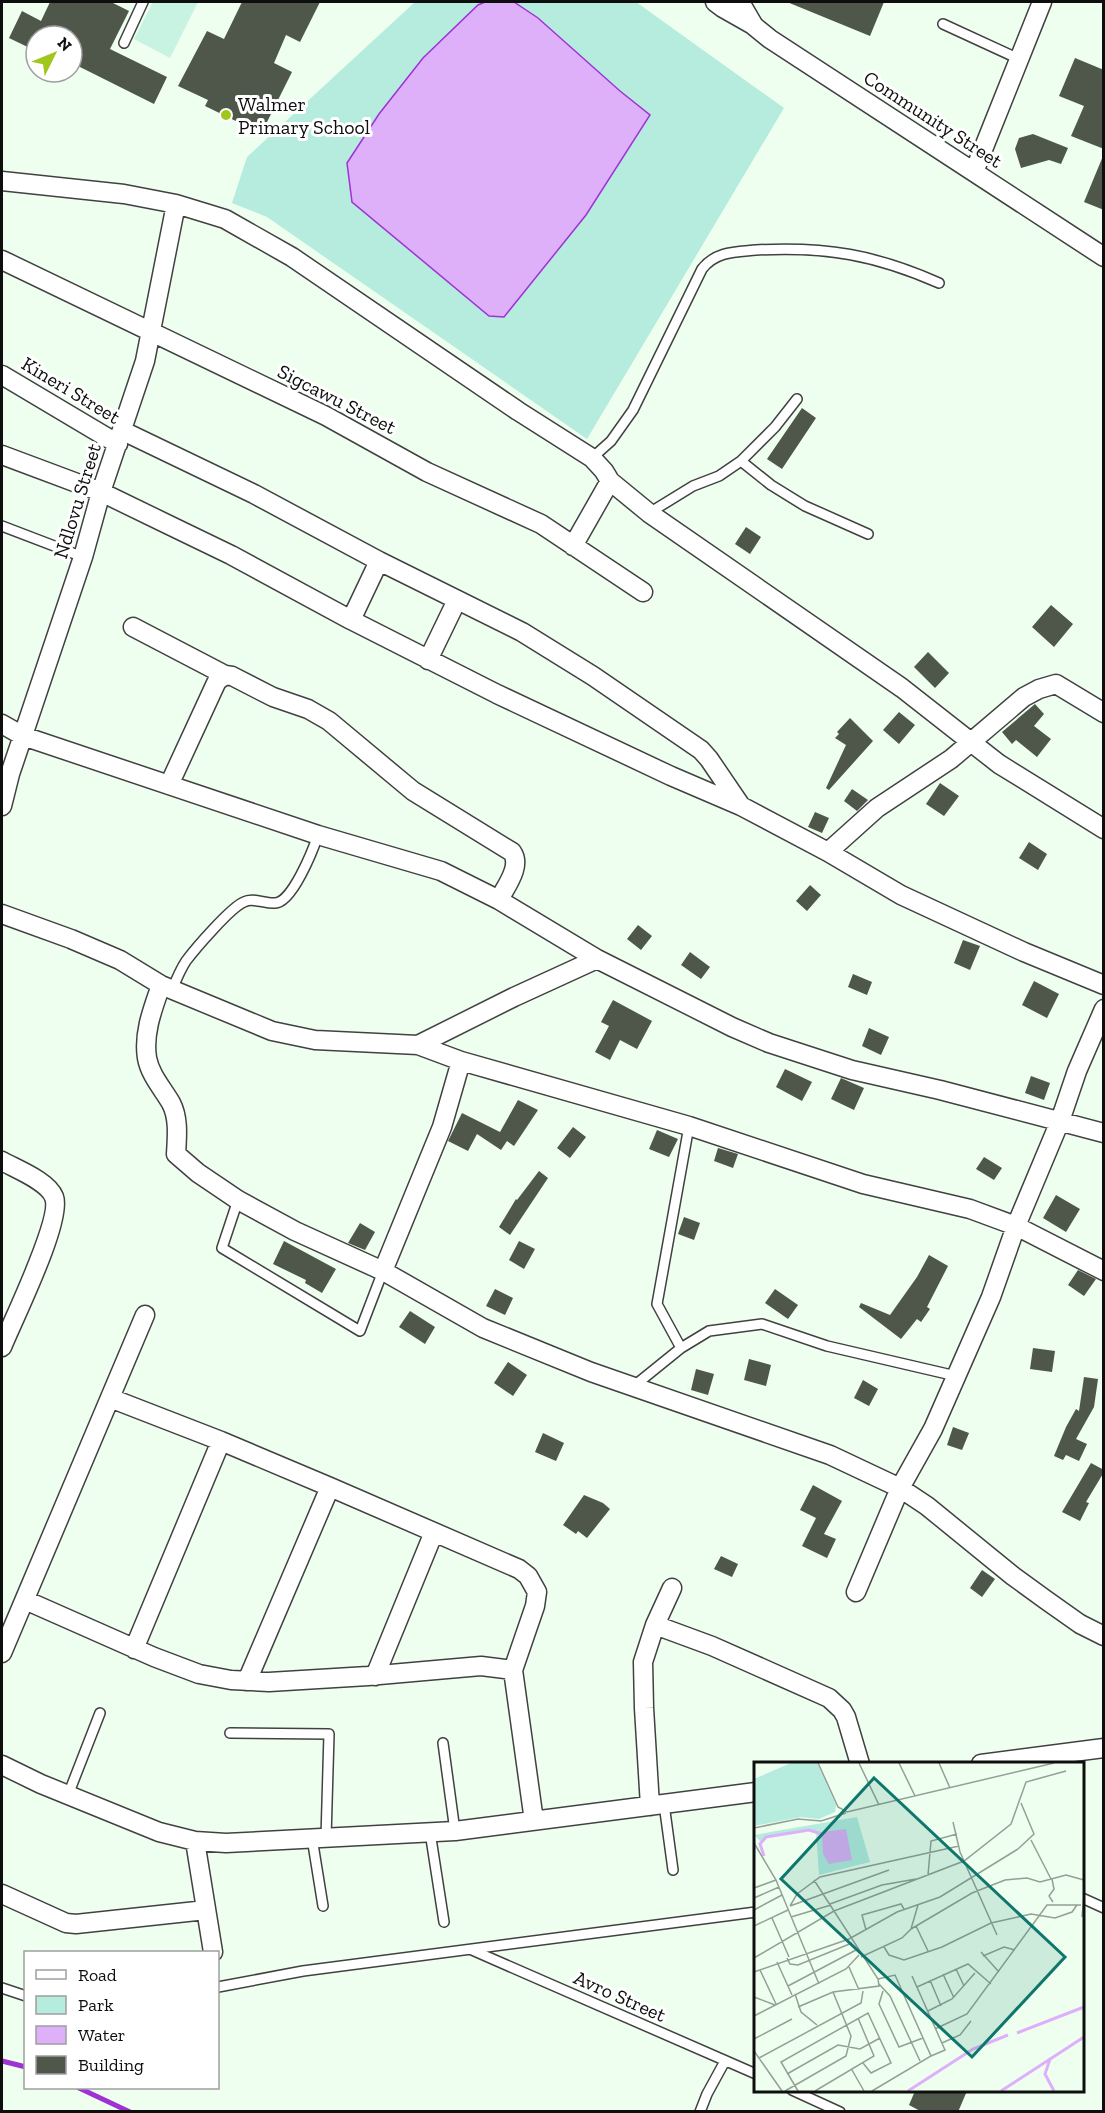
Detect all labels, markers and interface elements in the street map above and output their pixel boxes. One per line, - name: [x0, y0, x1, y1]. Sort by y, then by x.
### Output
- north arrow: [24, 24, 84, 84]
- text: N: [54, 33, 76, 55]
- street label: Community Street: [859, 65, 1007, 173]
- place label: Walmer Primary School: [238, 92, 370, 139]
- marker: Walmer Primary School: [219, 108, 233, 122]
- street label: Kineri Street: [17, 351, 125, 429]
- street label: Sigcawu Street: [274, 359, 401, 439]
- street label: Ndlovu Street: [48, 440, 106, 562]
- inset map: [754, 1762, 1084, 2092]
- legend: [24, 1951, 219, 2089]
- text: Road: [78, 1964, 117, 1986]
- street label: Avro Street: [570, 1965, 670, 2027]
- text: Park: [78, 1994, 114, 2016]
- text: Water: [78, 2024, 125, 2046]
- text: Building: [78, 2054, 144, 2076]

